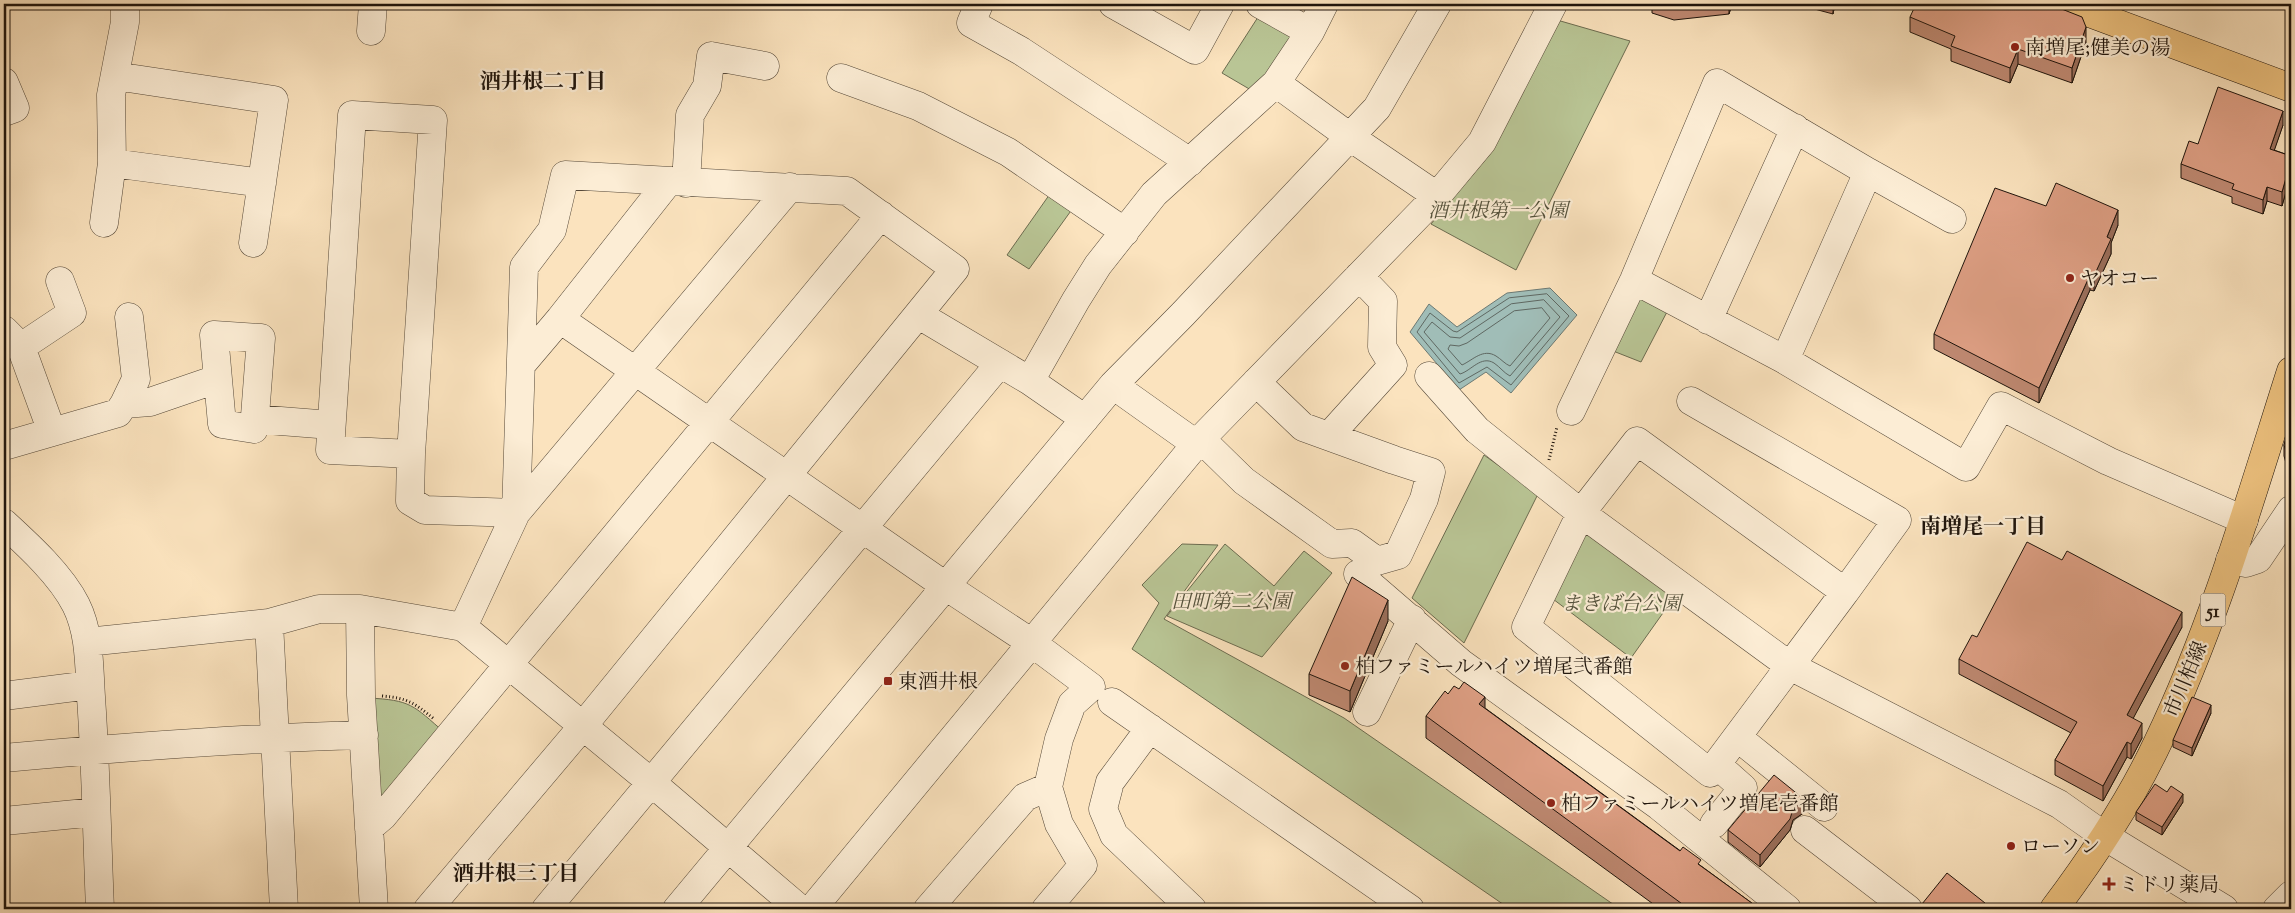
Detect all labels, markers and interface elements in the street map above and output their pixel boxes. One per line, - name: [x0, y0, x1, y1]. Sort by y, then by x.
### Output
- place label: 南増尾;健美の湯: [2025, 35, 2170, 64]
- marker: 南増尾;健美の湯: [2009, 41, 2021, 53]
- district label: 酒井根二丁目: [480, 68, 606, 98]
- park label: 酒井根第一公園: [1428, 198, 1571, 227]
- place label: ヤオコー: [2080, 266, 2159, 295]
- marker: ヤオコー: [2064, 272, 2076, 284]
- district label: 南増尾一丁目: [1920, 513, 2046, 543]
- park label: 田町第二公園: [1171, 589, 1294, 618]
- park label: まきば台公園: [1561, 591, 1684, 620]
- road number: 51: [2200, 594, 2226, 626]
- street label: 市川柏線: [2158, 637, 2216, 722]
- place label: 柏ファミールハイツ増尾弐番館: [1355, 654, 1633, 683]
- marker: 柏ファミールハイツ増尾弐番館: [1339, 660, 1351, 672]
- place label: 東酒井根: [898, 669, 978, 698]
- marker: 東酒井根: [882, 675, 894, 687]
- place label: 柏ファミールハイツ増尾壱番館: [1561, 791, 1839, 820]
- marker: 柏ファミールハイツ増尾壱番館: [1545, 797, 1557, 809]
- place label: ローソン: [2021, 834, 2100, 863]
- marker: ローソン: [2005, 840, 2017, 852]
- district label: 酒井根三丁目: [453, 860, 579, 890]
- place label: ミドリ薬局: [2119, 872, 2219, 901]
- marker: ミドリ薬局: [2103, 878, 2115, 890]

